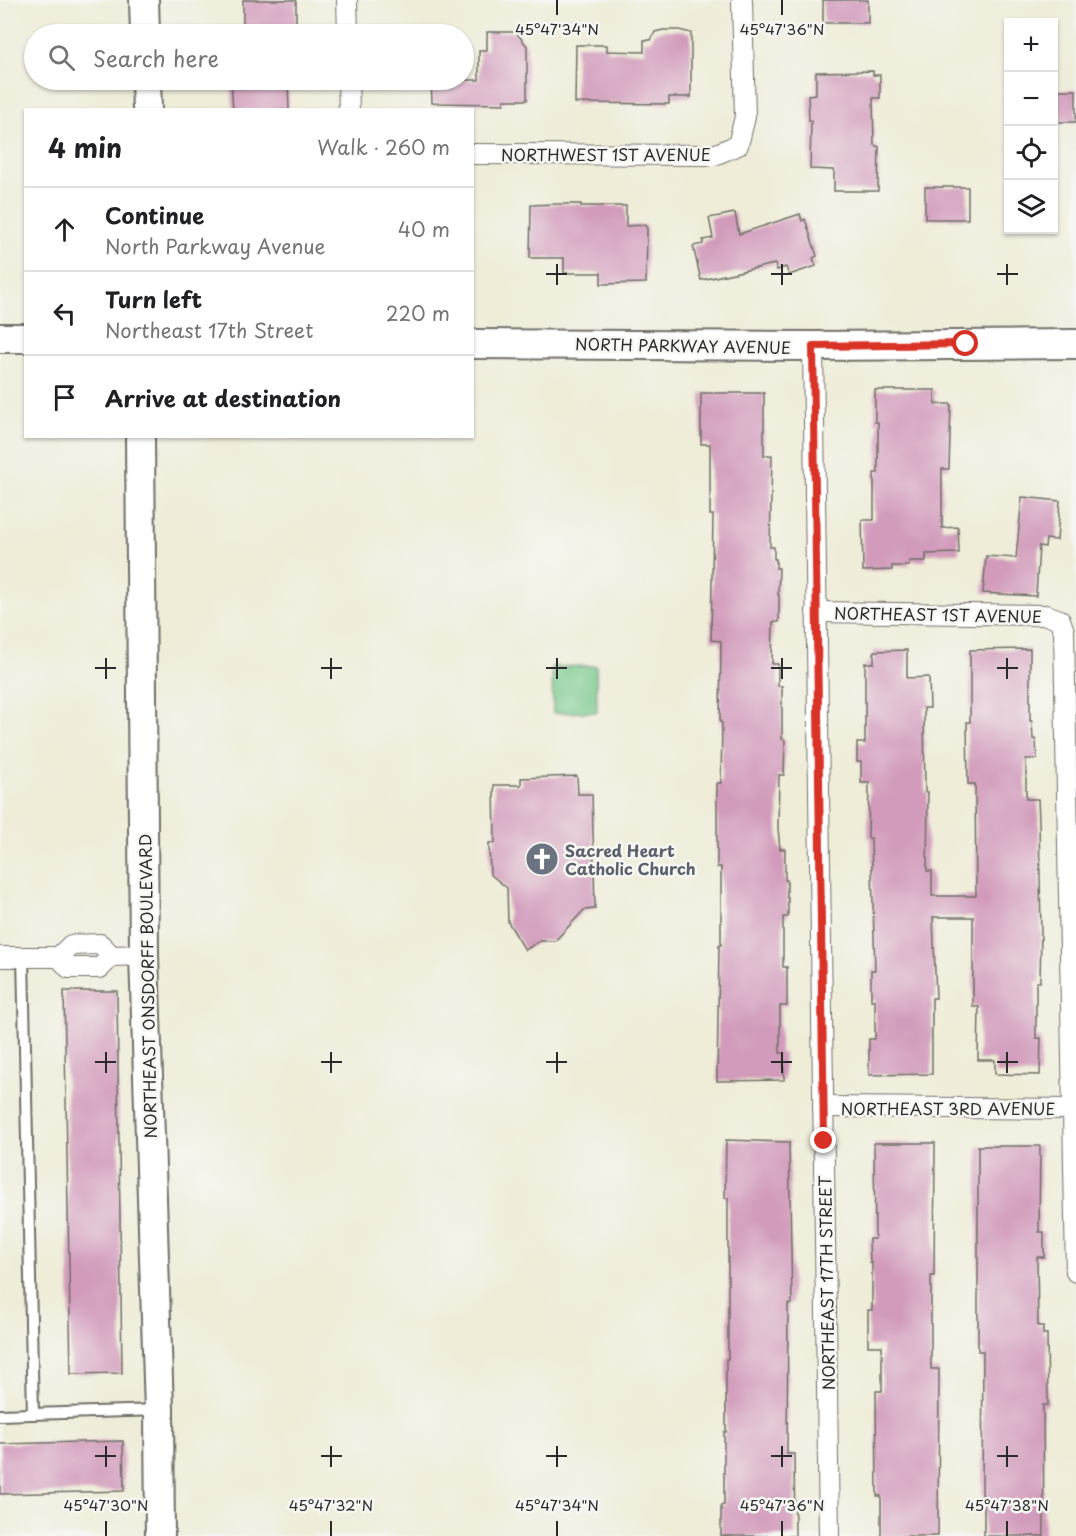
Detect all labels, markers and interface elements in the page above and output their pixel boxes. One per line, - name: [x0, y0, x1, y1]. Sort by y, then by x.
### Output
- text: 45°47'34"N: [515, 17, 599, 40]
- text: 45°47'36"N: [740, 17, 824, 40]
- map controls: [1004, 18, 1058, 234]
- button: +: [1004, 18, 1058, 72]
- search box: [24, 24, 474, 90]
- icon: search: [45, 41, 78, 74]
- text: Search here: [93, 41, 219, 74]
- button: −: [1004, 72, 1058, 126]
- button: locate: [1004, 126, 1058, 180]
- text: 4 min: [48, 128, 122, 167]
- text: Walk · 260 m: [317, 132, 450, 162]
- street label: NORTHWEST 1ST AVENUE: [501, 142, 711, 166]
- button: layers: [1004, 180, 1058, 234]
- text: Continue: [105, 198, 204, 231]
- icon: ahead: [48, 213, 81, 246]
- text: 40 m: [398, 214, 450, 244]
- text: North Parkway Avenue: [105, 231, 325, 261]
- text: Turn left: [105, 282, 202, 315]
- icon: left: [48, 297, 81, 330]
- text: 220 m: [386, 298, 450, 328]
- text: Northeast 17th Street: [105, 315, 313, 345]
- route start: [952, 330, 978, 356]
- street label: NORTH PARKWAY AVENUE: [575, 331, 791, 359]
- icon: arrive: [48, 381, 81, 414]
- text: Arrive at destination: [105, 381, 341, 414]
- street label: NORTHEAST 1ST AVENUE: [834, 600, 1042, 628]
- street label: NORTHEAST ONSDORFF BOULEVARD: [132, 833, 162, 1139]
- place label: Sacred Heart Catholic Church: [565, 838, 696, 880]
- church icon: Sacred Heart Catholic Church: [524, 841, 560, 877]
- street label: NORTHEAST 3RD AVENUE: [841, 1096, 1055, 1120]
- route end: [810, 1127, 836, 1153]
- street label: NORTHEAST 17TH STREET: [812, 1175, 840, 1390]
- text: 45°47'30"N: [63, 1493, 149, 1516]
- text: 45°47'32"N: [289, 1493, 373, 1516]
- text: 45°47'34"N: [515, 1493, 599, 1516]
- text: 45°47'36"N: [740, 1493, 824, 1516]
- text: 45°47'38"N: [965, 1493, 1049, 1516]

